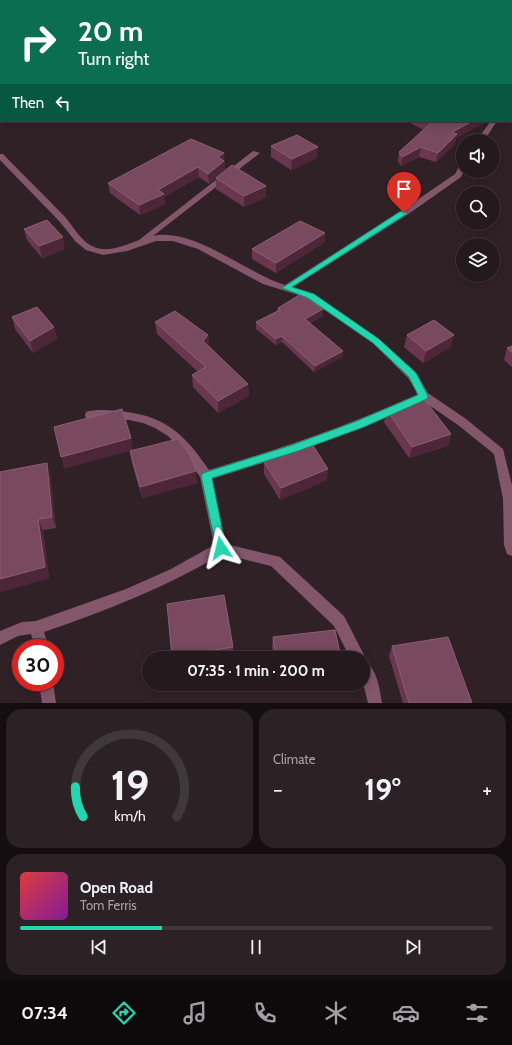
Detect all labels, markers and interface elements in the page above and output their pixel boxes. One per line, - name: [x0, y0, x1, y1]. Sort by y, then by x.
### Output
- text: 20 m: [78, 14, 143, 48]
- icon: right: [12, 16, 64, 68]
- text: Turn right: [78, 48, 149, 70]
- icon: left: [52, 92, 74, 114]
- text: Then: [12, 94, 44, 112]
- map controls: [456, 134, 500, 282]
- button: sound: [456, 134, 500, 178]
- pin: [387, 172, 421, 213]
- icon: arrive: [393, 178, 415, 200]
- button: search: [456, 186, 500, 230]
- button: layers: [456, 238, 500, 282]
- position arrow: [200, 527, 242, 569]
- speed limit sign: 30: [12, 639, 64, 691]
- text: 07:35 · 1 min · 200 m: [187, 662, 325, 680]
- text: Climate: [273, 751, 315, 767]
- text: 19: [110, 759, 149, 809]
- text: 19°: [364, 771, 401, 808]
- text: −: [273, 776, 283, 803]
- text: +: [482, 776, 492, 803]
- text: km/h: [114, 806, 145, 824]
- text: Open Road: [80, 879, 153, 897]
- text: Tom Ferris: [80, 897, 137, 913]
- icon: previous: [88, 936, 110, 958]
- icon: pause: [245, 936, 267, 958]
- icon: next: [402, 936, 424, 958]
- icon: directions: [110, 999, 138, 1027]
- icon: music: [181, 999, 209, 1027]
- icon: phone: [251, 999, 279, 1027]
- icon: climate: [322, 999, 350, 1027]
- icon: car: [392, 999, 420, 1027]
- icon: filters: [463, 999, 491, 1027]
- text: 07:34: [21, 1002, 68, 1024]

